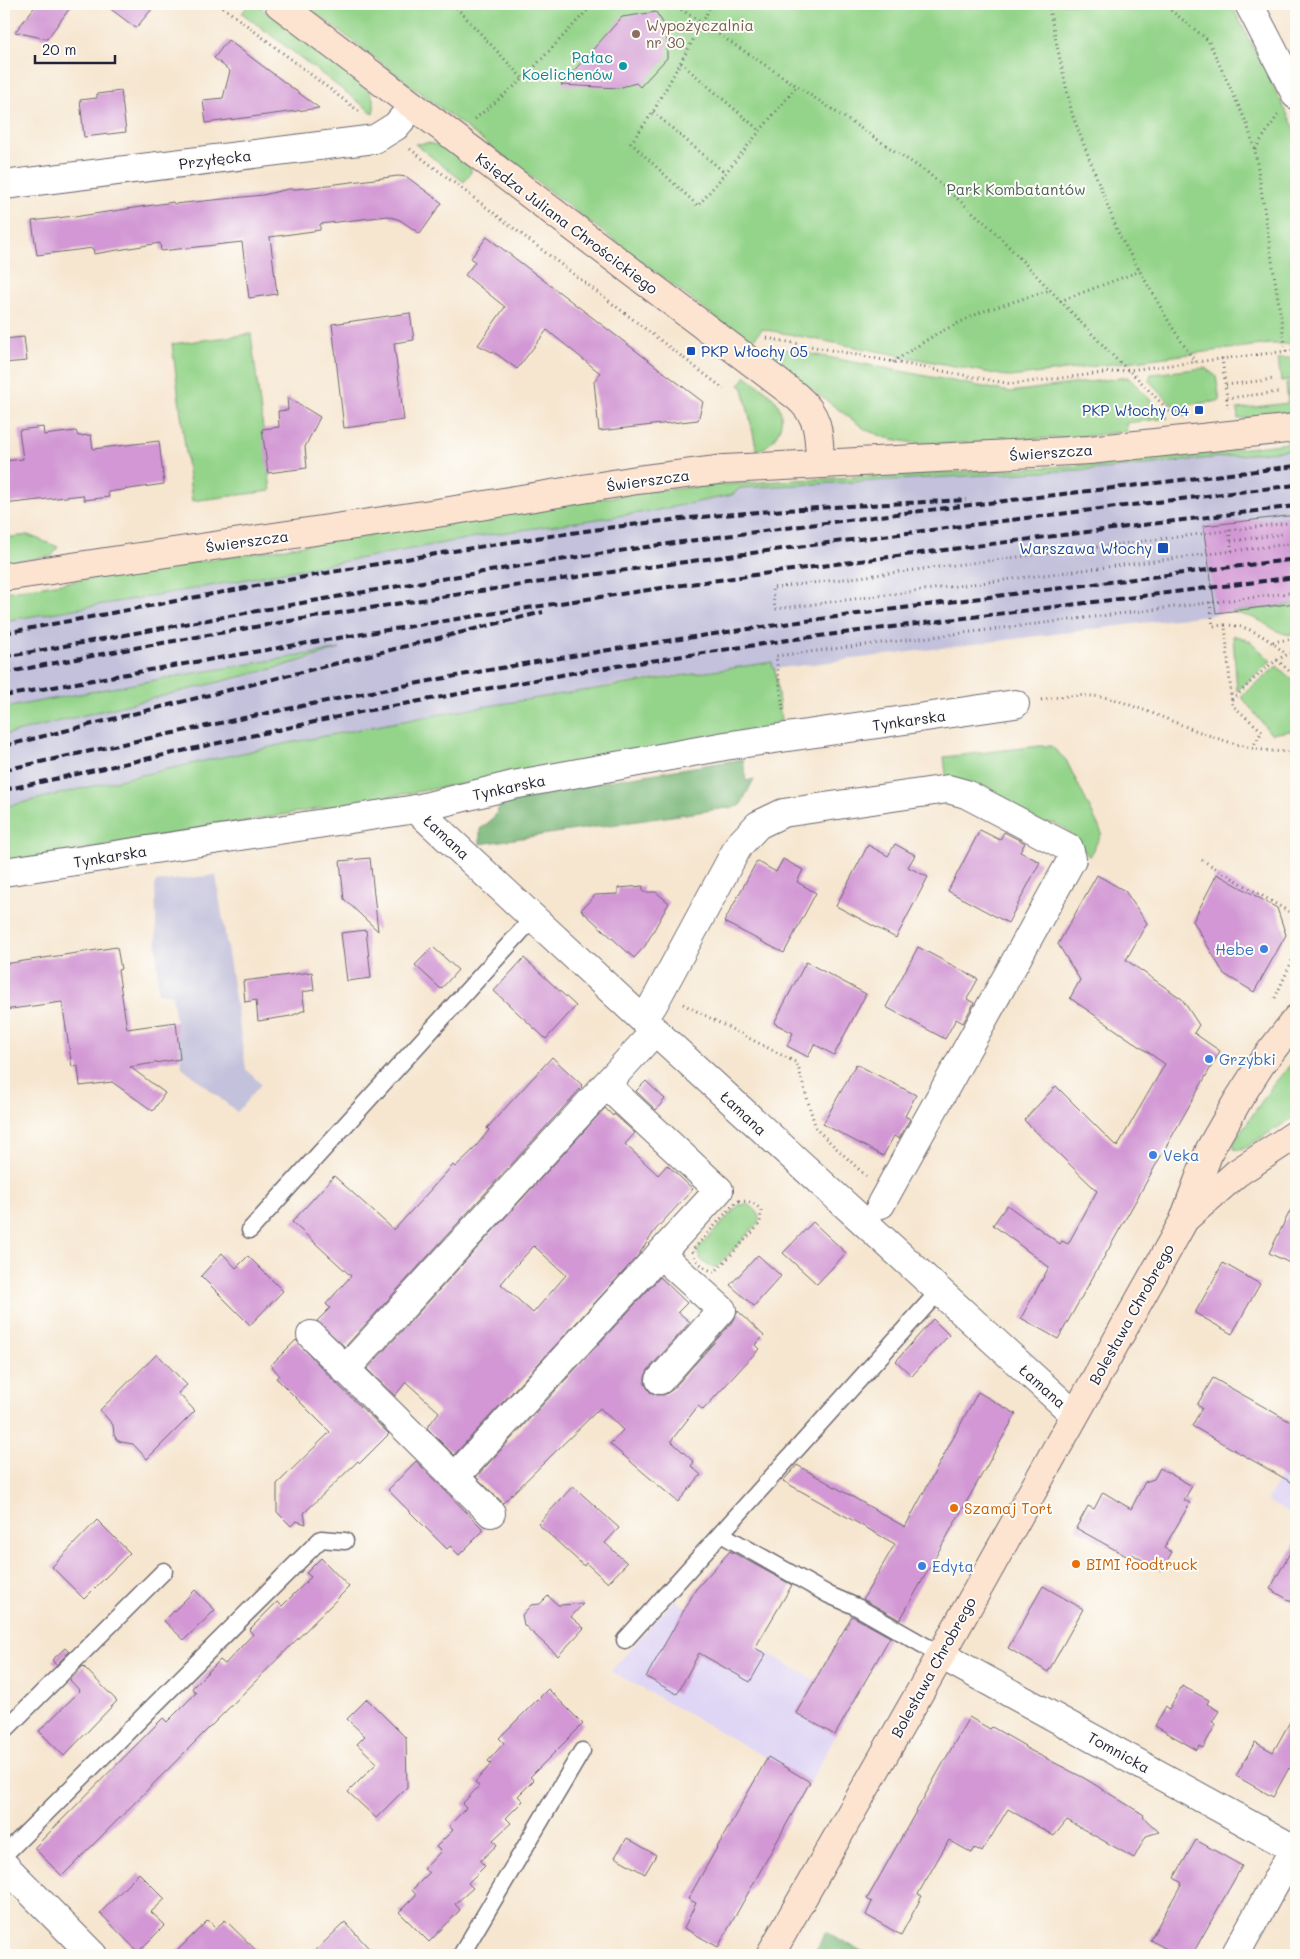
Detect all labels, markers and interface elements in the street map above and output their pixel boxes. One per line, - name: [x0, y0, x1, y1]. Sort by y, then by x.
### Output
- place label: Wypożyczalnia nr 30: [646, 15, 754, 52]
- marker: Wypożyczalnia nr 30: [630, 28, 642, 40]
- scale bar: [35, 32, 115, 64]
- text: 20 m: [42, 39, 76, 59]
- place label: Pałac Koelichenów: [522, 47, 613, 84]
- marker: Pałac Koelichenów: [617, 60, 629, 72]
- street label: Przyłęcka: [178, 145, 252, 173]
- street label: Księdza Juliana Chrościckiego: [472, 148, 662, 298]
- park label: Park Kombatantów: [946, 179, 1086, 199]
- place label: PKP Włochy 05: [701, 341, 808, 361]
- marker: PKP Włochy 05: [685, 345, 697, 357]
- place label: PKP Włochy 04: [1082, 400, 1189, 420]
- marker: PKP Włochy 04: [1193, 404, 1205, 416]
- street label: Świerszcza: [1009, 439, 1093, 465]
- street label: Świerszcza: [605, 464, 691, 496]
- street label: Świerszcza: [204, 525, 290, 557]
- place label: Warszawa Włochy: [1019, 538, 1152, 558]
- marker: Warszawa Włochy: [1156, 541, 1170, 555]
- street label: Tynkarska: [871, 705, 947, 735]
- street label: Tynkarska: [471, 770, 547, 804]
- street label: Łamana: [420, 811, 474, 863]
- street label: Tynkarska: [72, 840, 148, 872]
- place label: Hebe: [1215, 939, 1254, 959]
- marker: Hebe: [1258, 943, 1270, 955]
- place label: Grzybki: [1219, 1049, 1276, 1069]
- marker: Grzybki: [1203, 1053, 1215, 1065]
- street label: Łamana: [717, 1087, 771, 1139]
- place label: Veka: [1163, 1145, 1199, 1165]
- marker: Veka: [1147, 1149, 1159, 1161]
- street label: Bolesława Chrobrego: [1084, 1240, 1178, 1388]
- street label: Łamana: [1015, 1360, 1071, 1412]
- place label: Szamaj Tort: [964, 1498, 1053, 1518]
- marker: Szamaj Tort: [948, 1502, 960, 1514]
- place label: BIMI foodtruck: [1086, 1554, 1198, 1574]
- place label: Edyta: [932, 1556, 974, 1576]
- marker: BIMI foodtruck: [1070, 1558, 1082, 1570]
- marker: Edyta: [916, 1560, 928, 1572]
- street label: Bolesława Chrobrego: [886, 1593, 980, 1741]
- street label: Tomnicka: [1084, 1727, 1154, 1777]

